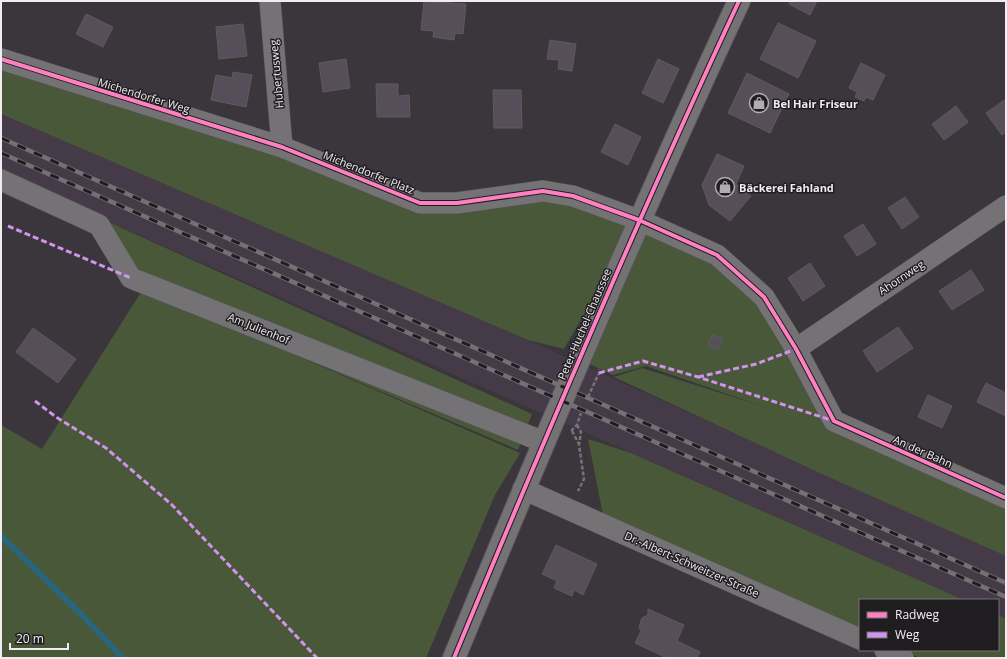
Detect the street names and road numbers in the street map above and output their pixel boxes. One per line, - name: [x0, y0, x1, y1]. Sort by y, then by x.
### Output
- street label: Hubertusweg: [266, 39, 286, 109]
- street label: Michendorfer Weg: [96, 74, 192, 116]
- street label: Michendorfer Platz: [321, 147, 417, 197]
- street label: Ahornweg: [875, 256, 927, 298]
- street label: Peter-Huchel-Chaussee: [554, 266, 614, 382]
- street label: Am Julienhof: [226, 309, 293, 348]
- street label: An der Bahn: [891, 431, 955, 471]
- street label: Dr.-Albert-Schweitzer-Straße: [622, 527, 762, 601]

